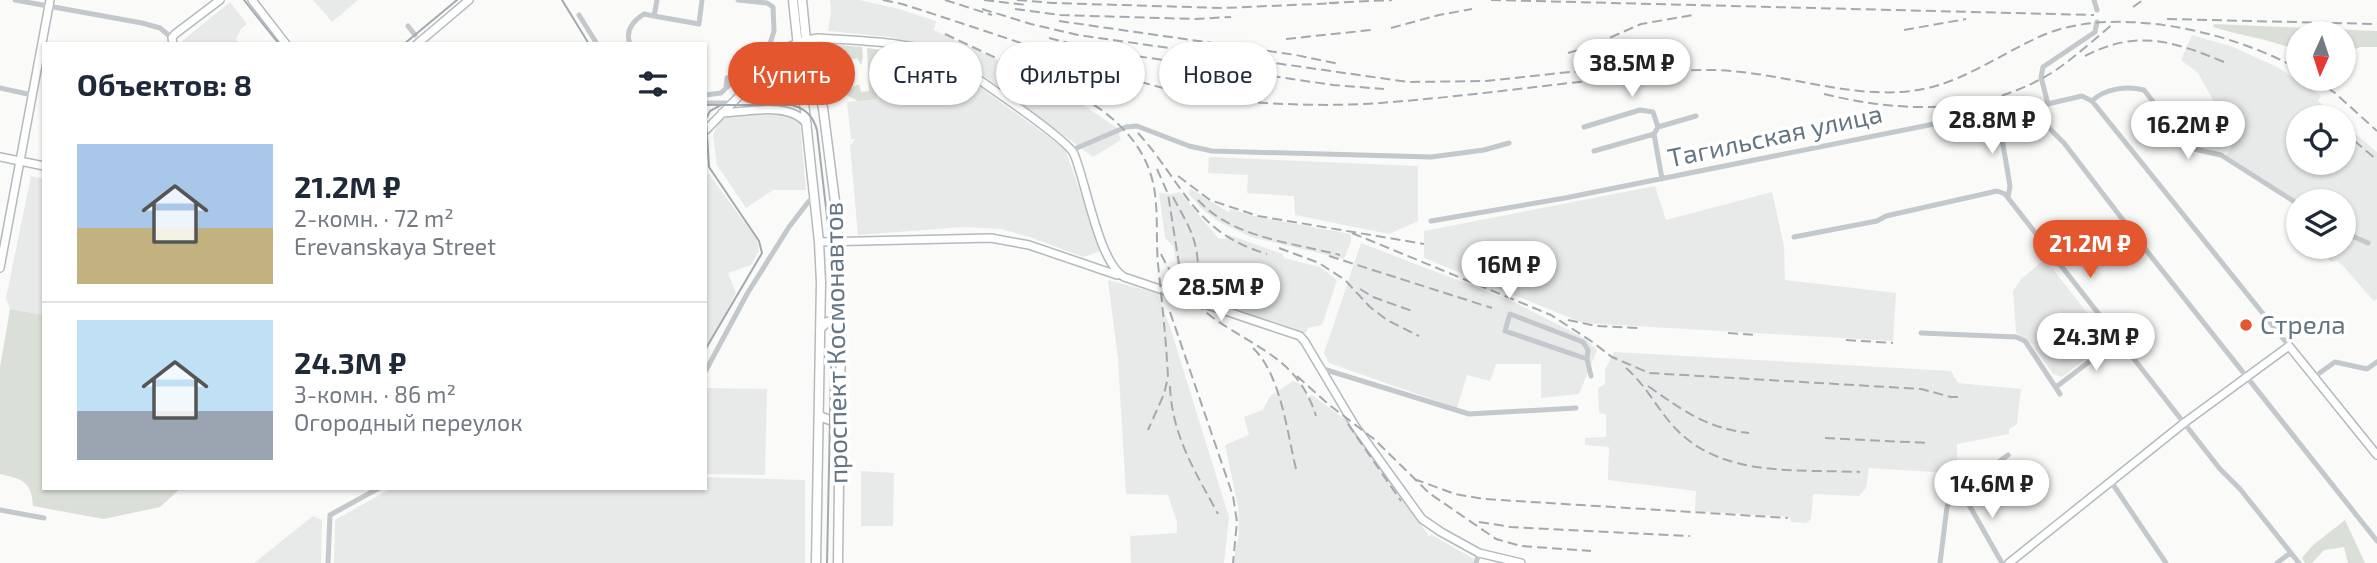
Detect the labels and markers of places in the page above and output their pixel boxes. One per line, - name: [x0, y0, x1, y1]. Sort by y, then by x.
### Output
- pin: 38.5M ₽: [1567, 40, 1697, 99]
- pin: 28.8M ₽: [1927, 96, 2057, 156]
- pin: 16.2M ₽: [2123, 102, 2253, 161]
- pin: 21.2M ₽: [2025, 220, 2155, 280]
- pin: 16M ₽: [1460, 242, 1558, 301]
- pin: 28.5M ₽: [1156, 264, 1286, 323]
- place label: Стрела: [2260, 308, 2346, 339]
- pin: 24.3M ₽: [2031, 314, 2161, 373]
- marker: Стрела: [2238, 317, 2254, 333]
- pin: 14.6M ₽: [1927, 461, 2057, 520]

